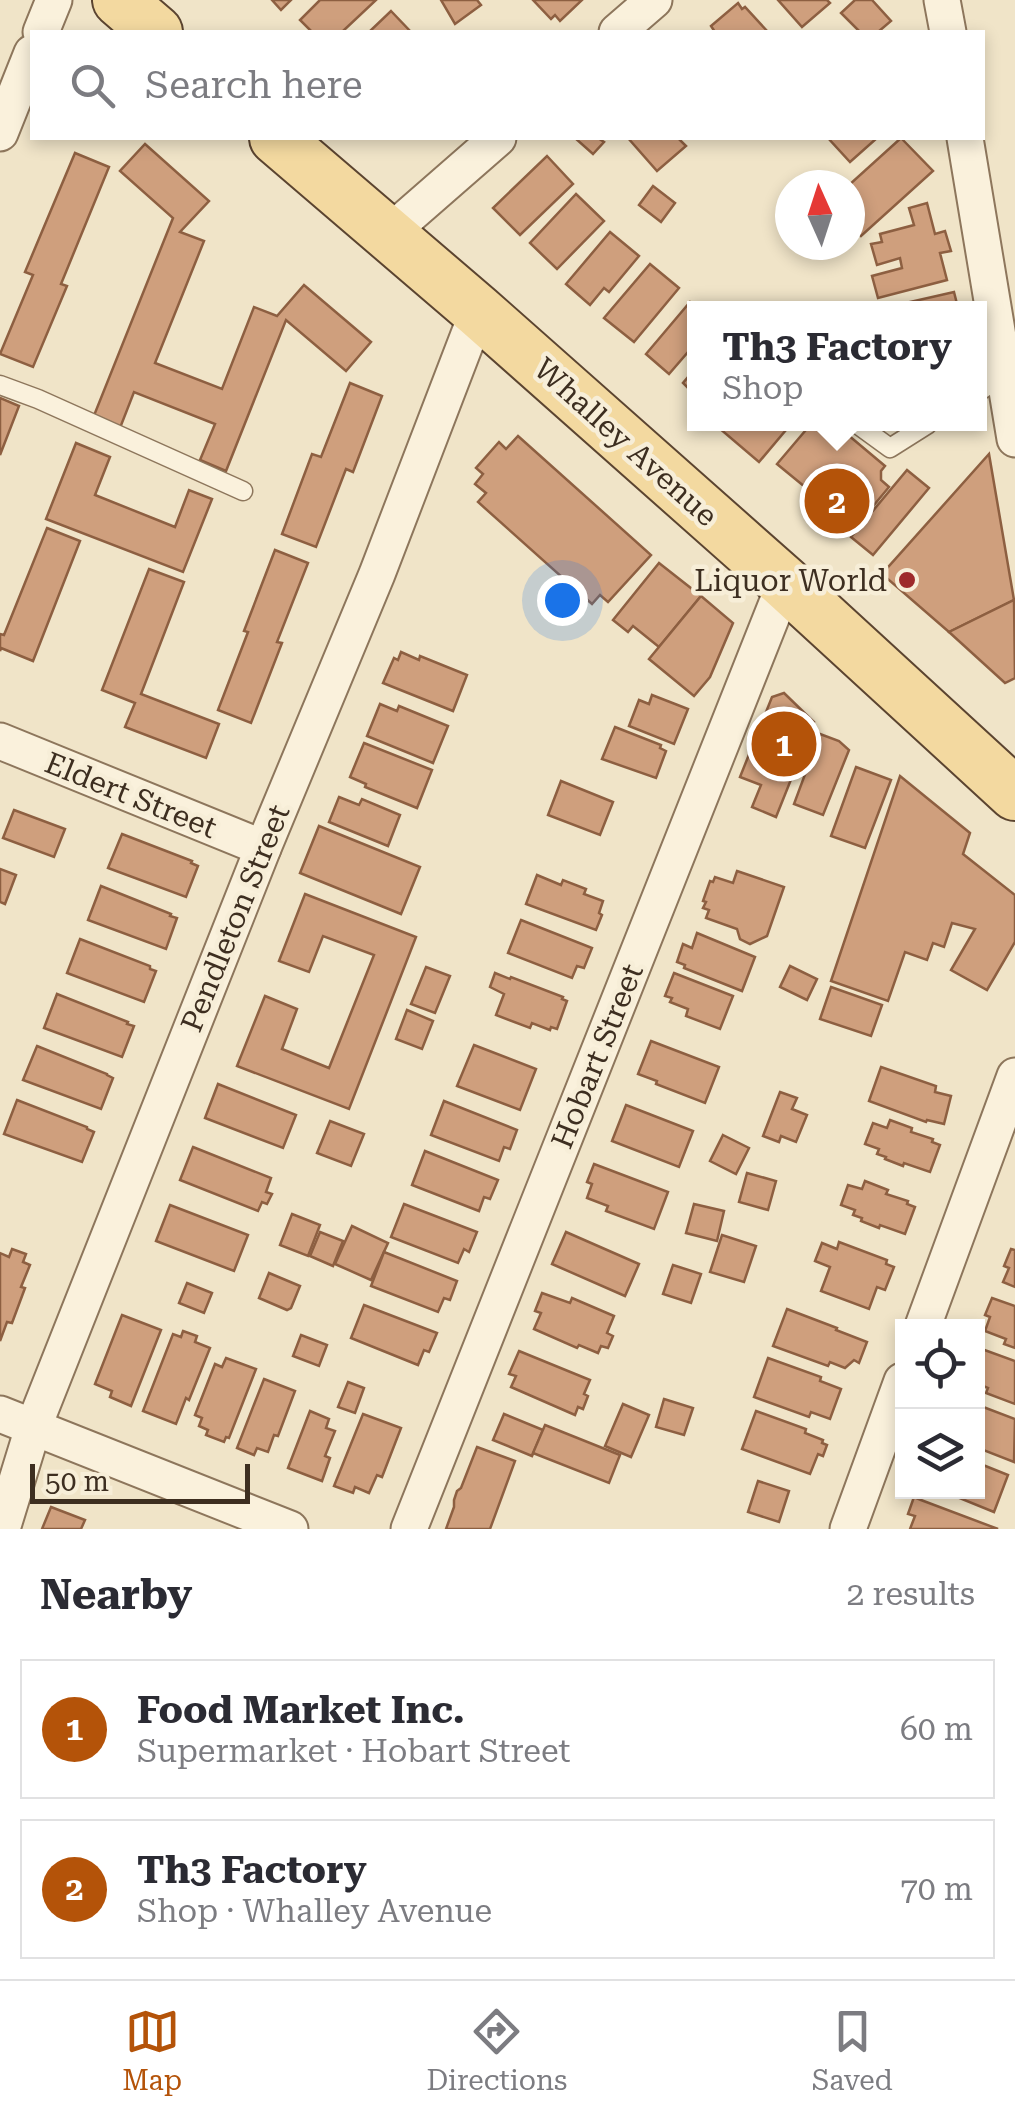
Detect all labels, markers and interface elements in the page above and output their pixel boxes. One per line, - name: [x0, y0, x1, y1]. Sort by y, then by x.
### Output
- search box: [30, 30, 985, 140]
- icon: search: [65, 58, 120, 113]
- text: Search here: [145, 63, 363, 107]
- north arrow: [775, 170, 865, 260]
- popup: [687, 301, 987, 431]
- text: Th3 Factory: [722, 325, 952, 369]
- street label: Whalley Avenue: [527, 351, 725, 533]
- text: Shop: [722, 369, 803, 407]
- pin: 2: [804, 464, 870, 538]
- place label: Liquor World: [694, 563, 887, 598]
- marker: Liquor World: [896, 569, 918, 591]
- your location: [537, 575, 588, 626]
- pin: 1: [752, 706, 816, 782]
- street label: Eldert Street: [40, 745, 222, 845]
- street label: Pendleton Street: [173, 799, 297, 1037]
- street label: Hobart Street: [544, 959, 650, 1153]
- map controls: [895, 1319, 985, 1499]
- button: locate: [895, 1319, 985, 1409]
- button: layers: [895, 1409, 985, 1499]
- scale bar: [30, 1459, 250, 1504]
- text: 50 m: [45, 1465, 109, 1498]
- text: Nearby: [40, 1570, 192, 1619]
- text: 2 results: [847, 1575, 975, 1613]
- text: Food Market Inc.: [137, 1688, 465, 1732]
- text: 1: [66, 1710, 83, 1748]
- text: 60 m: [900, 1710, 973, 1748]
- text: Supermarket · Hobart Street: [137, 1732, 570, 1770]
- text: Th3 Factory: [137, 1848, 367, 1892]
- text: 2: [66, 1870, 83, 1908]
- text: 70 m: [900, 1870, 973, 1908]
- text: Shop · Whalley Avenue: [137, 1892, 492, 1930]
- tab: Map: [122, 2004, 182, 2097]
- tab: Directions: [426, 2004, 567, 2097]
- tab: Saved: [812, 2004, 893, 2097]

